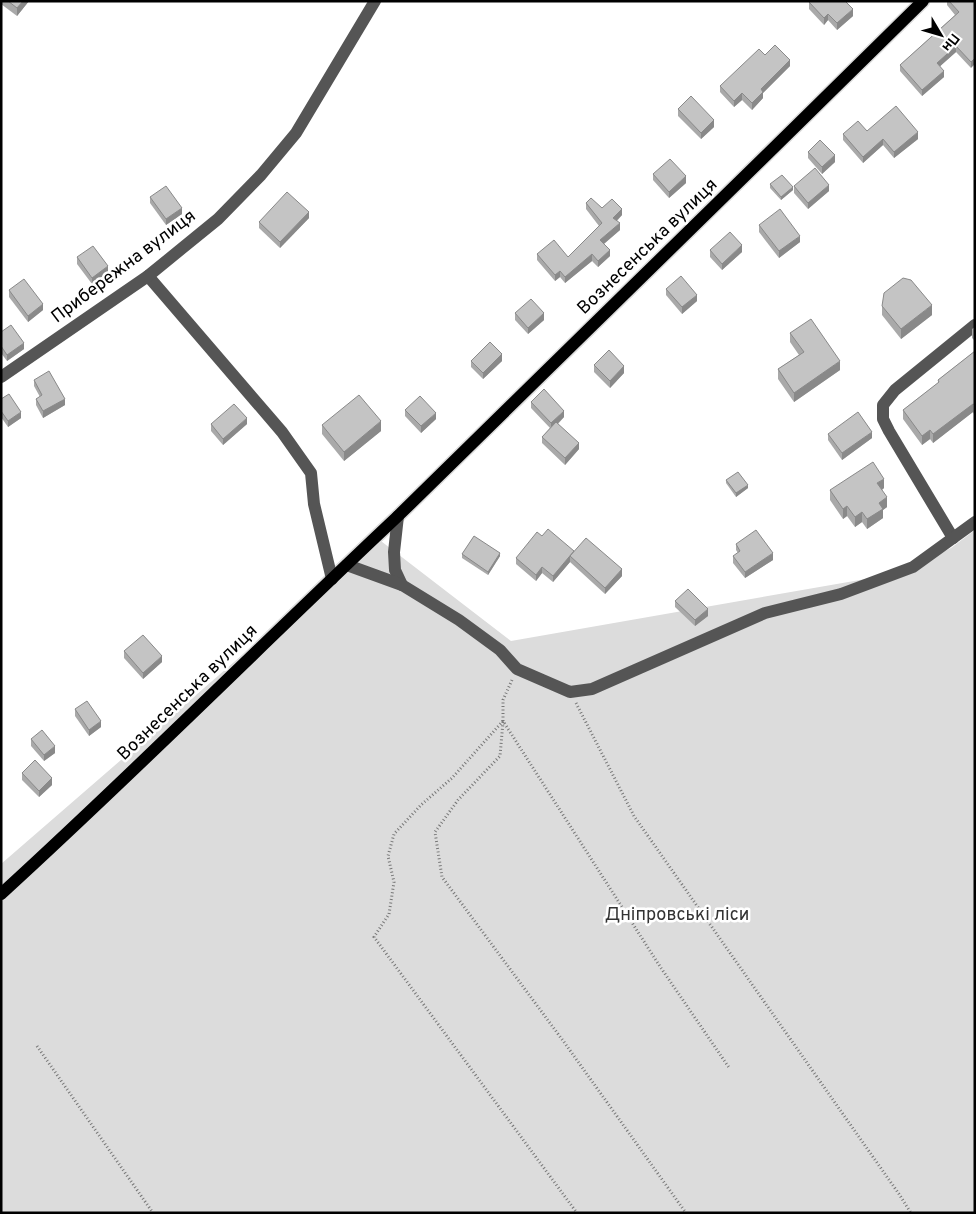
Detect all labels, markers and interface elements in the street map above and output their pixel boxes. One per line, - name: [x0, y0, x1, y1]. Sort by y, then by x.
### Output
- north arrow: [916, 10, 966, 60]
- text: Пн: [938, 29, 963, 55]
- street label: Вознесенська вулиця: [573, 174, 723, 320]
- street label: Прибережна вулиця: [47, 205, 201, 329]
- street label: Вознесенська вулиця: [113, 620, 263, 766]
- park label: Дніпровські ліси: [605, 904, 749, 927]

